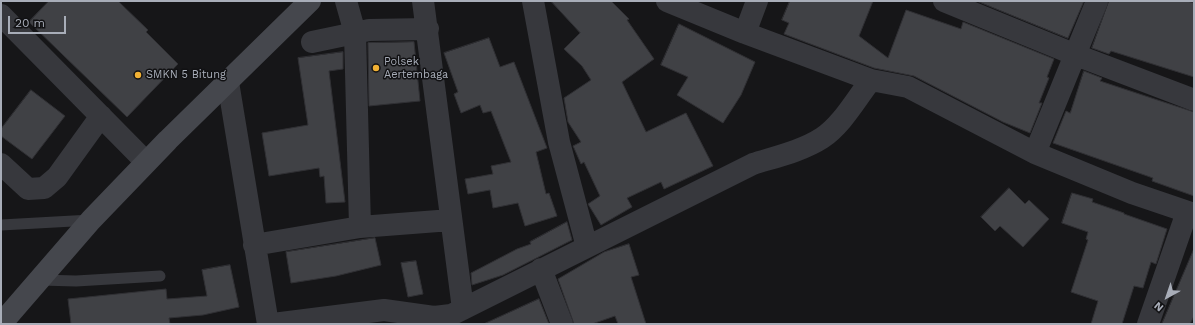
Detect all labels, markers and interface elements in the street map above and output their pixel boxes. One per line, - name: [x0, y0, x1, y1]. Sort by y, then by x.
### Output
- scale bar: [10, 8, 68, 34]
- text: 20 m: [15, 16, 45, 30]
- place label: Polsek Aertembaga: [384, 55, 448, 81]
- marker: Polsek Aertembaga: [371, 63, 381, 73]
- place label: SMKN 5 Bitung: [146, 68, 226, 82]
- marker: SMKN 5 Bitung: [133, 70, 143, 80]
- north arrow: [1147, 277, 1187, 317]
- text: N: [1152, 299, 1166, 314]

